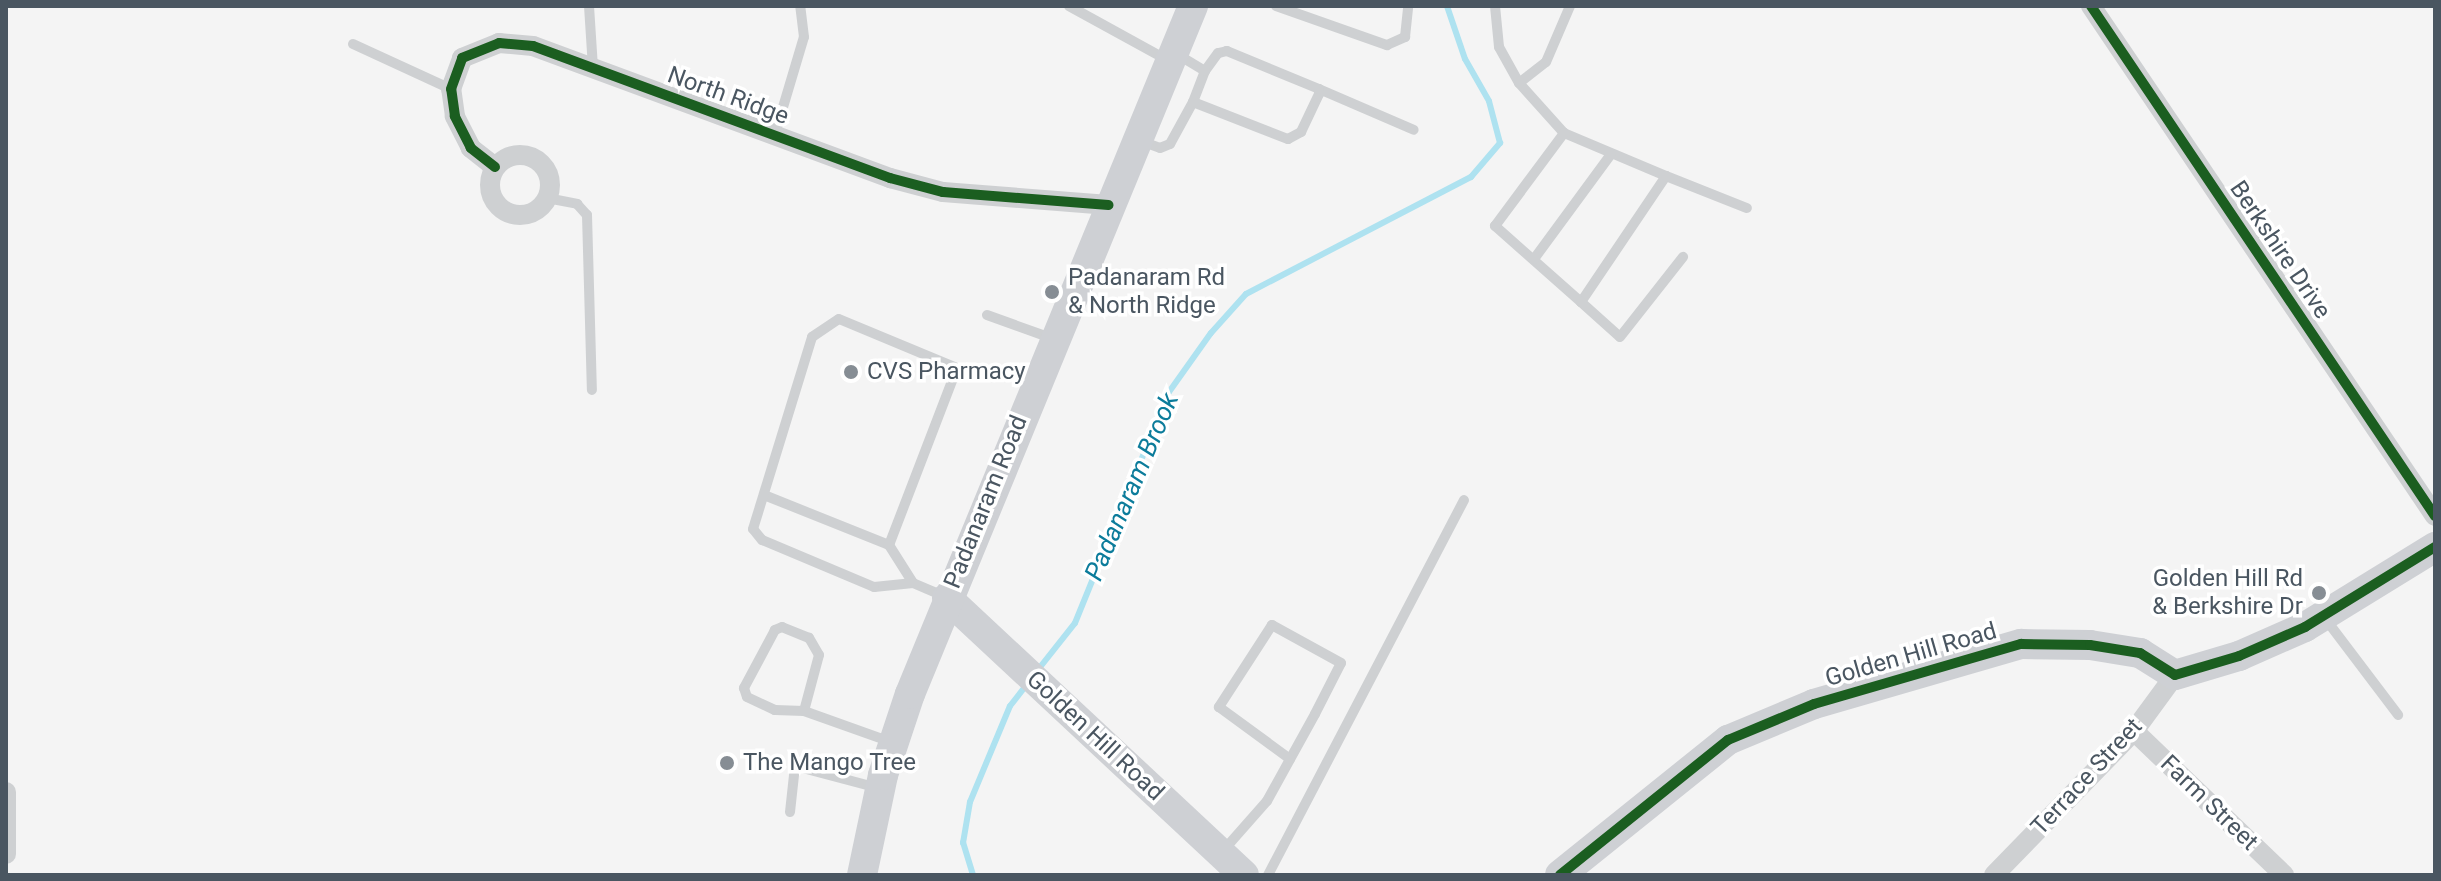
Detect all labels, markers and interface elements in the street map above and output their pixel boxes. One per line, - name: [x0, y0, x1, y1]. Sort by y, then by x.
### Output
- street label: North Ridge: [663, 61, 793, 131]
- street label: Berkshire Drive: [2223, 176, 2337, 324]
- place label: Padanaram Rd & North Ridge: [1068, 264, 1225, 320]
- marker: Padanaram Rd & North Ridge: [1043, 283, 1061, 301]
- place label: CVS Pharmacy: [867, 358, 1026, 386]
- marker: CVS Pharmacy: [842, 363, 860, 381]
- water label: Padanaram Brook: [1078, 388, 1186, 586]
- street label: Padanaram Road: [938, 411, 1034, 593]
- place label: Golden Hill Rd & Berkshire Dr: [2152, 565, 2303, 621]
- marker: Golden Hill Rd & Berkshire Dr: [2310, 584, 2328, 602]
- street label: Golden Hill Road: [1822, 617, 2000, 693]
- street label: Golden Hill Road: [1020, 665, 1170, 807]
- street label: Terrace Street: [2026, 713, 2148, 841]
- place label: The Mango Tree: [743, 749, 916, 777]
- street label: Farm Street: [2154, 749, 2264, 857]
- marker: The Mango Tree: [718, 754, 736, 772]

